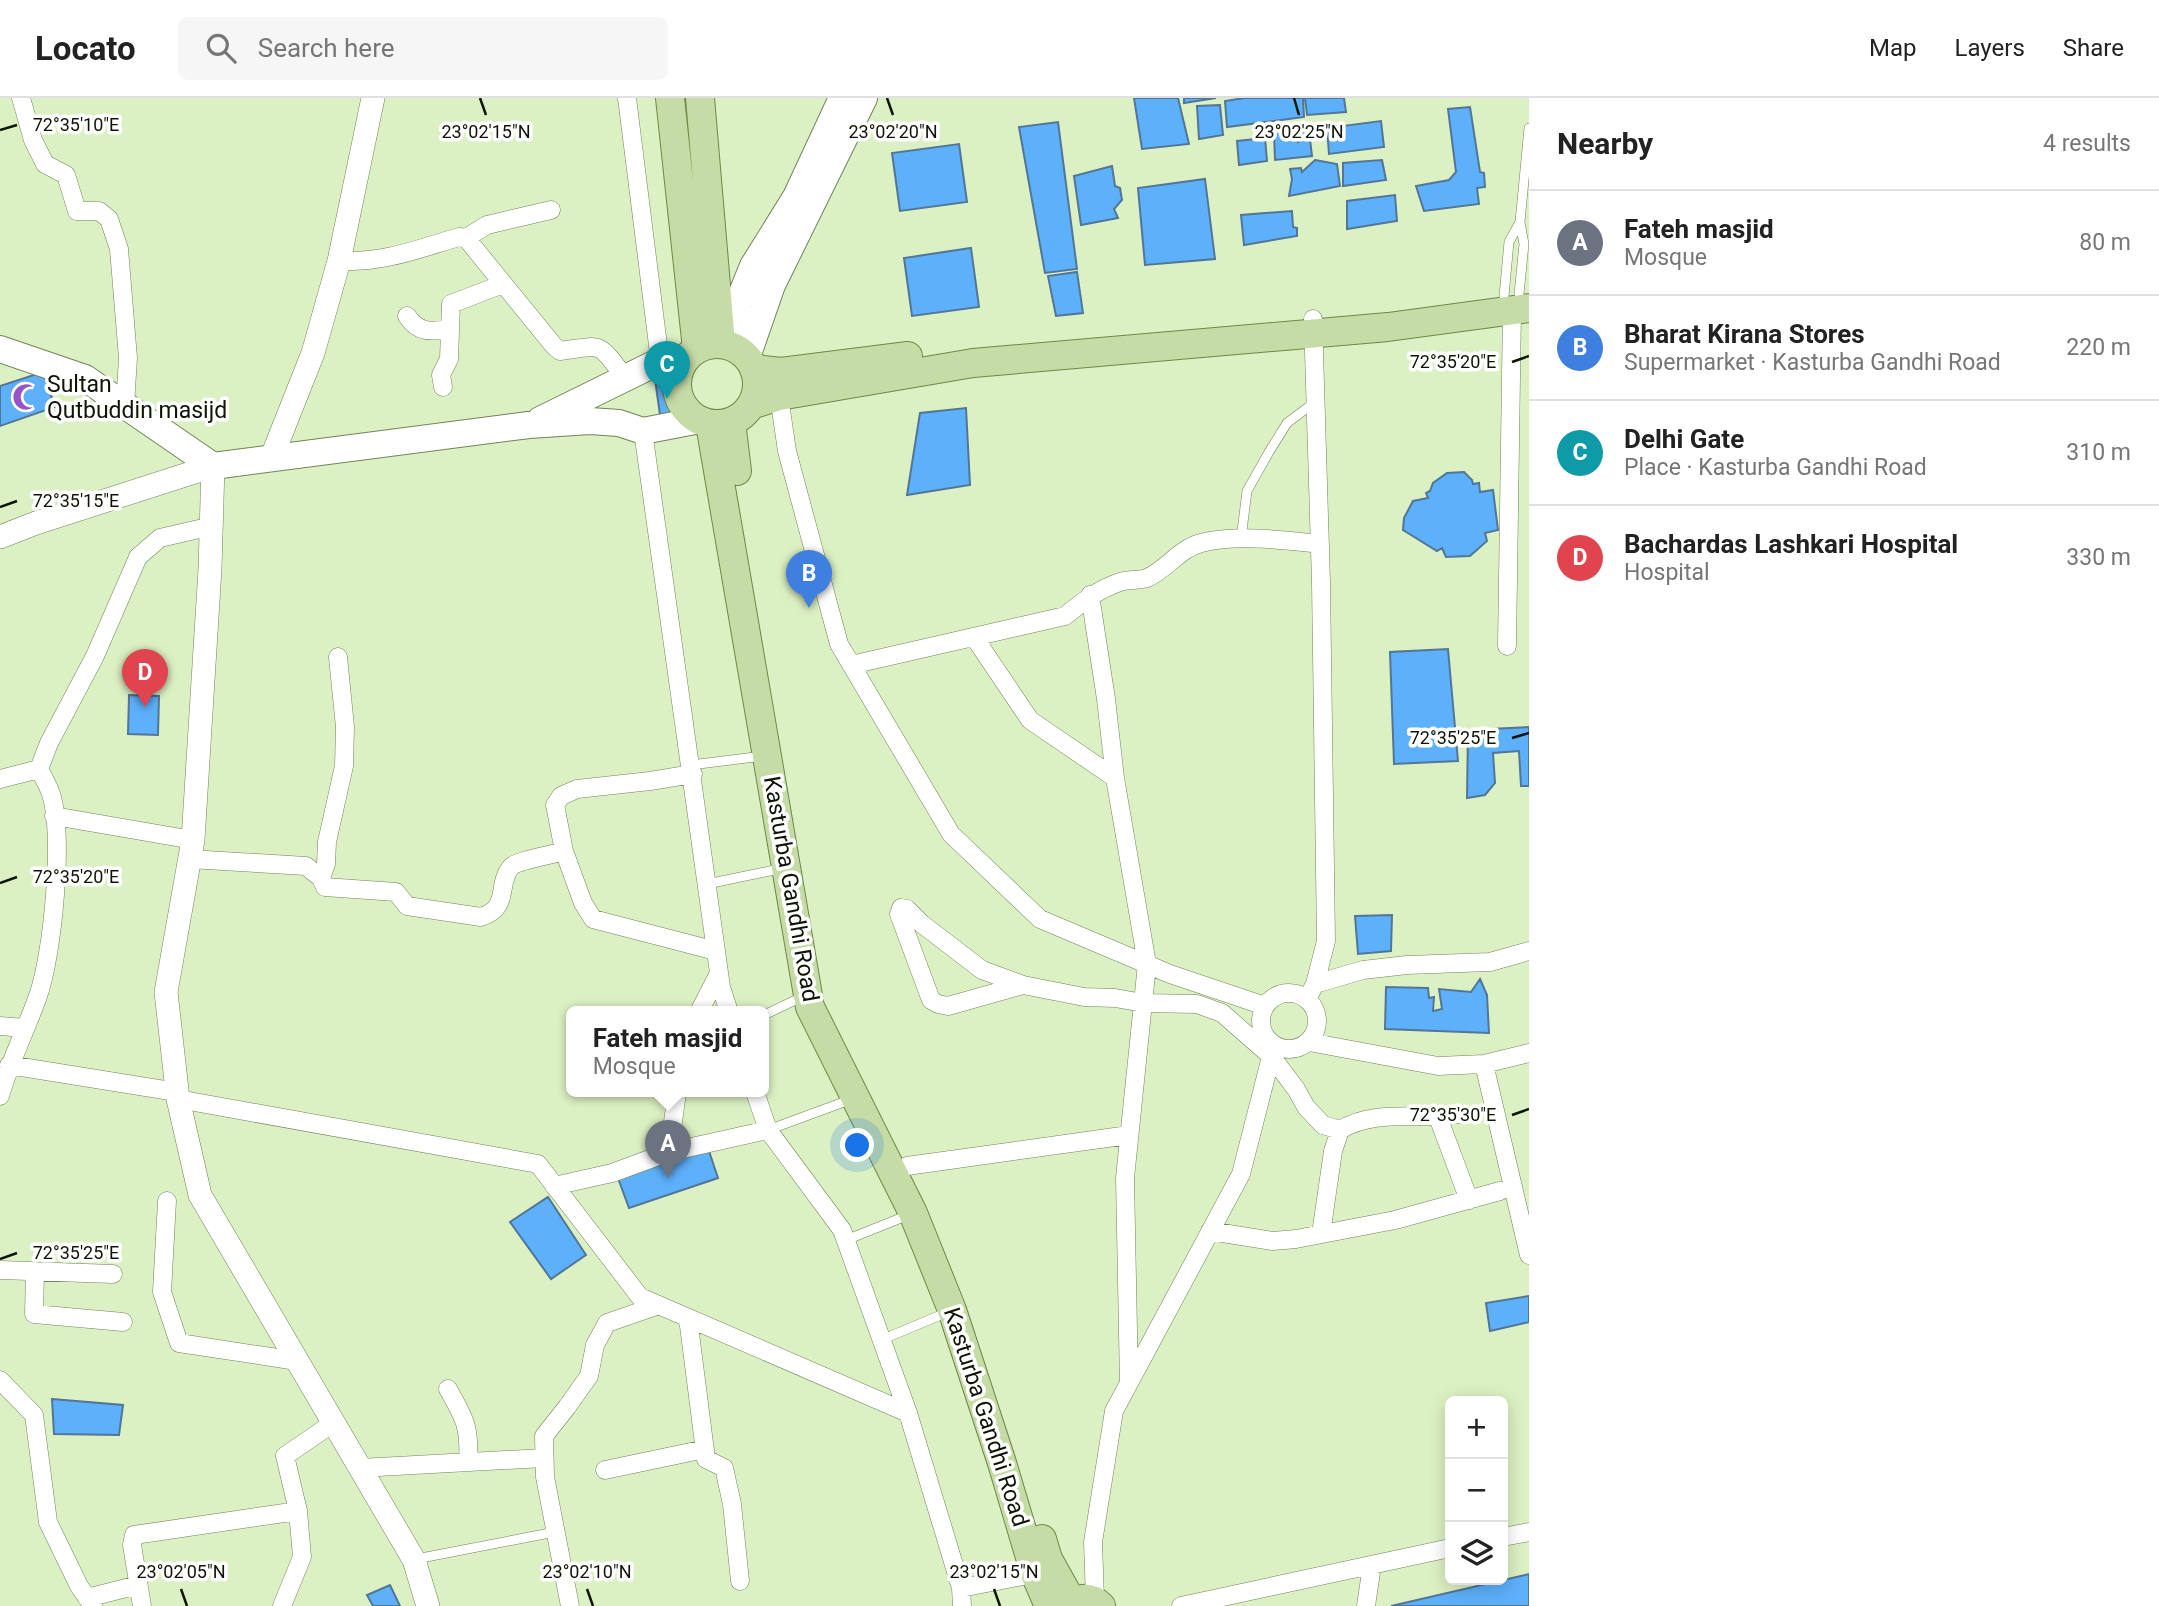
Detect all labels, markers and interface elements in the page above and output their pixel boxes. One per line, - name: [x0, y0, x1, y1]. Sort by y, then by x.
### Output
- search box: [178, 17, 668, 80]
- text: Locato: [35, 29, 136, 68]
- icon: search: [202, 29, 240, 67]
- text: Search here: [258, 33, 394, 63]
- text: Map: [1869, 34, 1917, 62]
- text: Layers: [1955, 34, 2025, 62]
- text: Share: [2063, 34, 2124, 62]
- text: 72°35'10"E: [33, 114, 119, 135]
- text: 23°02'15"N: [441, 121, 531, 142]
- text: 23°02'20"N: [848, 121, 938, 142]
- text: 23°02'25"N: [1254, 121, 1344, 142]
- text: Nearby: [1557, 126, 1653, 161]
- text: 4 results: [2043, 130, 2131, 157]
- text: Fateh masjid: [1624, 214, 1774, 244]
- text: A: [1572, 229, 1588, 256]
- text: 80 m: [2079, 229, 2131, 256]
- text: Mosque: [1624, 244, 1707, 271]
- text: Bharat Kirana Stores: [1624, 319, 1865, 349]
- text: B: [1573, 334, 1587, 361]
- text: 220 m: [2066, 334, 2131, 361]
- pin: C: [644, 341, 690, 399]
- text: Supermarket · Kasturba Gandhi Road: [1624, 349, 2001, 376]
- text: 72°35'20"E: [1410, 351, 1496, 372]
- place label: Sultan Qutbuddin masijd: [47, 371, 227, 424]
- mosque icon: Sultan Qutbuddin masijd: [11, 382, 41, 412]
- text: Delhi Gate: [1624, 424, 1744, 454]
- text: C: [1572, 439, 1588, 466]
- text: 310 m: [2066, 439, 2131, 466]
- text: Place · Kasturba Gandhi Road: [1624, 454, 1927, 481]
- text: 72°35'15"E: [33, 490, 119, 511]
- text: Bachardas Lashkari Hospital: [1624, 529, 1958, 559]
- text: D: [1573, 544, 1587, 571]
- text: 330 m: [2066, 544, 2131, 571]
- pin: B: [786, 550, 832, 608]
- text: Hospital: [1624, 559, 1710, 586]
- pin: D: [122, 649, 168, 707]
- text: 72°35'25"E: [1410, 727, 1496, 748]
- street label: Kasturba Gandhi Road: [758, 774, 824, 1004]
- text: 72°35'20"E: [33, 866, 119, 887]
- popup: [566, 1006, 769, 1097]
- text: Fateh masjid: [593, 1023, 742, 1053]
- text: Mosque: [593, 1053, 676, 1080]
- text: 72°35'30"E: [1410, 1104, 1496, 1125]
- pin: A: [645, 1120, 691, 1178]
- your location: [840, 1128, 874, 1162]
- text: 72°35'25"E: [33, 1242, 119, 1263]
- street label: Kasturba Gandhi Road: [938, 1304, 1034, 1530]
- map controls: [1445, 1396, 1508, 1585]
- button: +: [1445, 1396, 1508, 1459]
- button: −: [1445, 1459, 1508, 1522]
- button: layers: [1445, 1522, 1508, 1585]
- text: 23°02'05"N: [136, 1561, 226, 1582]
- text: 23°02'10"N: [542, 1561, 632, 1582]
- text: 23°02'15"N: [949, 1561, 1039, 1582]

